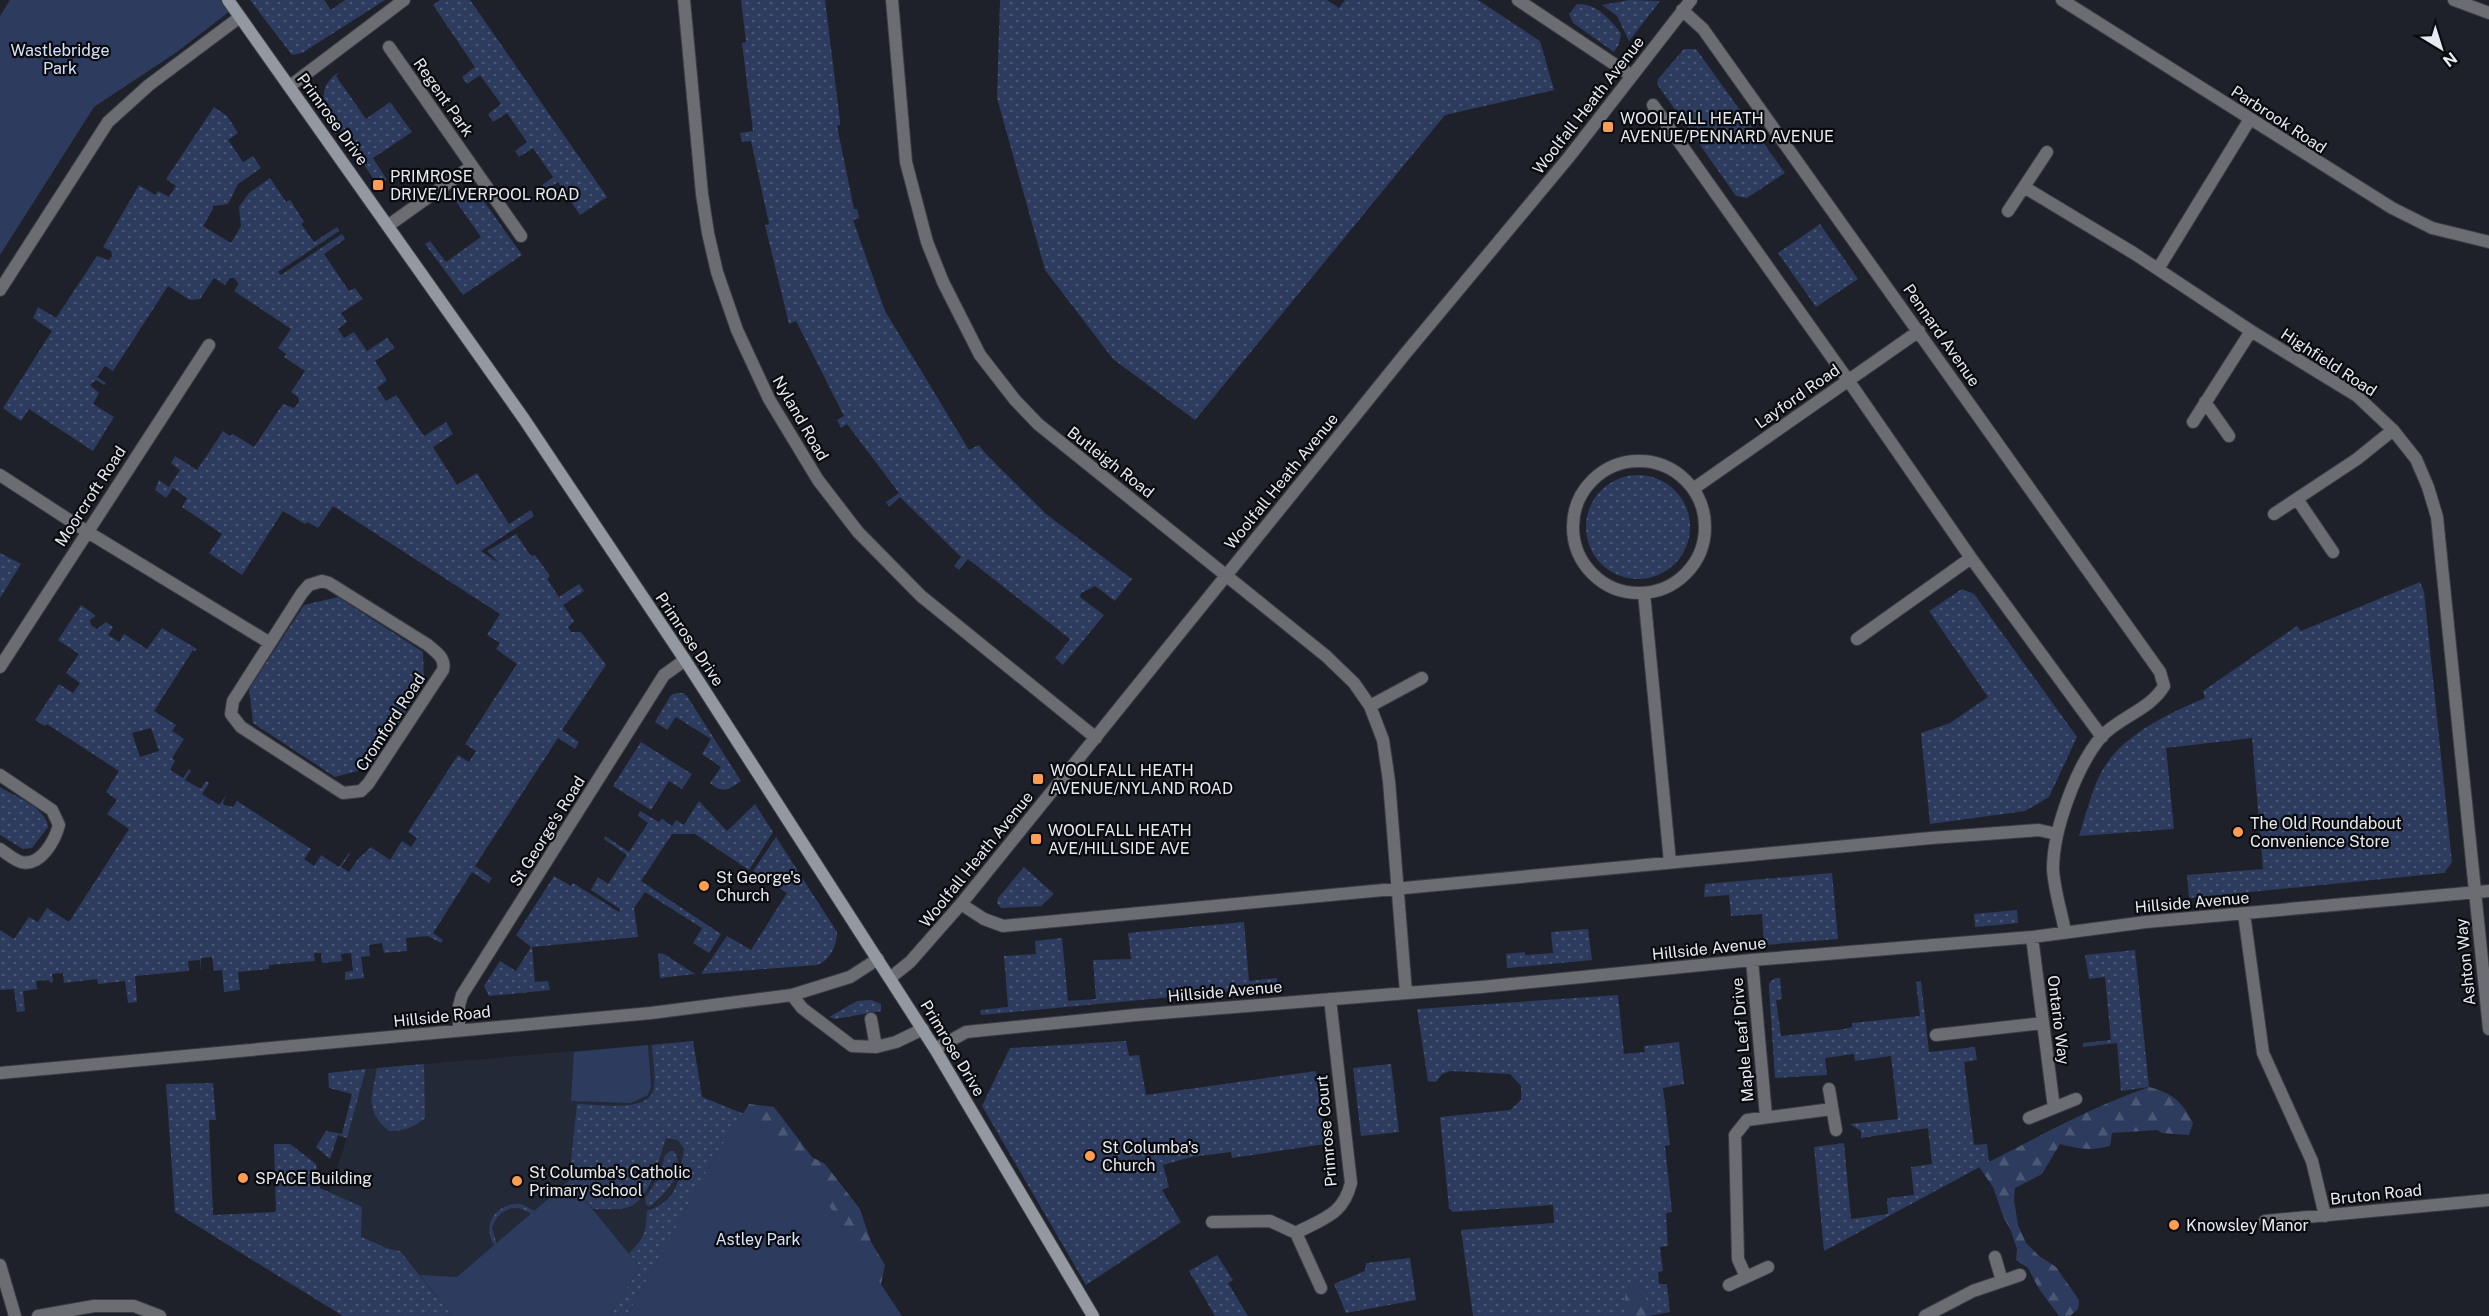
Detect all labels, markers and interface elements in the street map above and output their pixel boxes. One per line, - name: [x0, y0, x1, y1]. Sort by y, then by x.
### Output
- north arrow: [2411, 18, 2471, 78]
- street label: Woolfall Heath Avenue: [1529, 33, 1648, 178]
- park label: Wastlebridge Park: [10, 41, 110, 78]
- text: N: [2439, 48, 2461, 71]
- street label: Regent Park: [410, 54, 478, 140]
- street label: Primrose Drive: [293, 70, 372, 169]
- street label: Parbrook Road: [2228, 82, 2330, 157]
- place label: WOOLFALL HEATH AVENUE/PENNARD AVENUE: [1620, 109, 1834, 146]
- marker: WOOLFALL HEATH AVENUE/PENNARD AVENUE: [1601, 120, 1615, 134]
- place label: PRIMROSE DRIVE/LIVERPOOL ROAD: [390, 167, 579, 204]
- marker: PRIMROSE DRIVE/LIVERPOOL ROAD: [371, 178, 385, 192]
- street label: Pennard Avenue: [1899, 280, 1984, 390]
- street label: Highfield Road: [2277, 324, 2380, 400]
- street label: Layford Road: [1751, 360, 1843, 433]
- street label: Nyland Road: [769, 372, 832, 464]
- street label: Woolfall Heath Avenue: [1221, 409, 1342, 553]
- street label: Butleigh Road: [1064, 423, 1158, 502]
- street label: Moorcroft Road: [51, 443, 130, 550]
- street label: Primrose Drive: [651, 589, 728, 690]
- street label: Cromford Road: [352, 670, 429, 775]
- place label: WOOLFALL HEATH AVENUE/NYLAND ROAD: [1050, 761, 1233, 798]
- marker: WOOLFALL HEATH AVENUE/NYLAND ROAD: [1031, 772, 1045, 786]
- street label: St George's Road: [506, 773, 589, 890]
- street label: Woolfall Heath Avenue: [916, 787, 1037, 931]
- place label: The Old Roundabout Convenience Store: [2250, 814, 2402, 851]
- place label: WOOLFALL HEATH AVE/HILLSIDE AVE: [1048, 821, 1192, 858]
- marker: The Old Roundabout Convenience Store: [2231, 825, 2245, 839]
- marker: WOOLFALL HEATH AVE/HILLSIDE AVE: [1029, 832, 1043, 846]
- place label: St George's Church: [716, 868, 801, 905]
- marker: St George's Church: [697, 879, 711, 893]
- street label: Hillside Avenue: [2134, 888, 2250, 917]
- street label: Ashton Way: [2451, 917, 2480, 1007]
- street label: Hillside Avenue: [1651, 933, 1767, 964]
- street label: Ontario Way: [2044, 974, 2073, 1066]
- street label: Hillside Avenue: [1167, 977, 1283, 1006]
- street label: Maple Leaf Drive: [1728, 977, 1757, 1103]
- street label: Primrose Drive: [916, 997, 989, 1100]
- street label: Hillside Road: [392, 1002, 492, 1031]
- street label: Primrose Court: [1312, 1074, 1341, 1188]
- place label: St Columba's Church: [1102, 1138, 1199, 1175]
- marker: St Columba's Church: [1083, 1149, 1097, 1163]
- place label: St Columba's Catholic Primary School: [529, 1163, 691, 1200]
- place label: SPACE Building: [255, 1169, 372, 1188]
- marker: SPACE Building: [236, 1171, 250, 1185]
- marker: St Columba's Catholic Primary School: [510, 1174, 524, 1188]
- street label: Bruton Road: [2329, 1180, 2423, 1209]
- place label: Knowsley Manor: [2186, 1216, 2309, 1235]
- marker: Knowsley Manor: [2167, 1218, 2181, 1232]
- park label: Astley Park: [715, 1230, 801, 1249]

